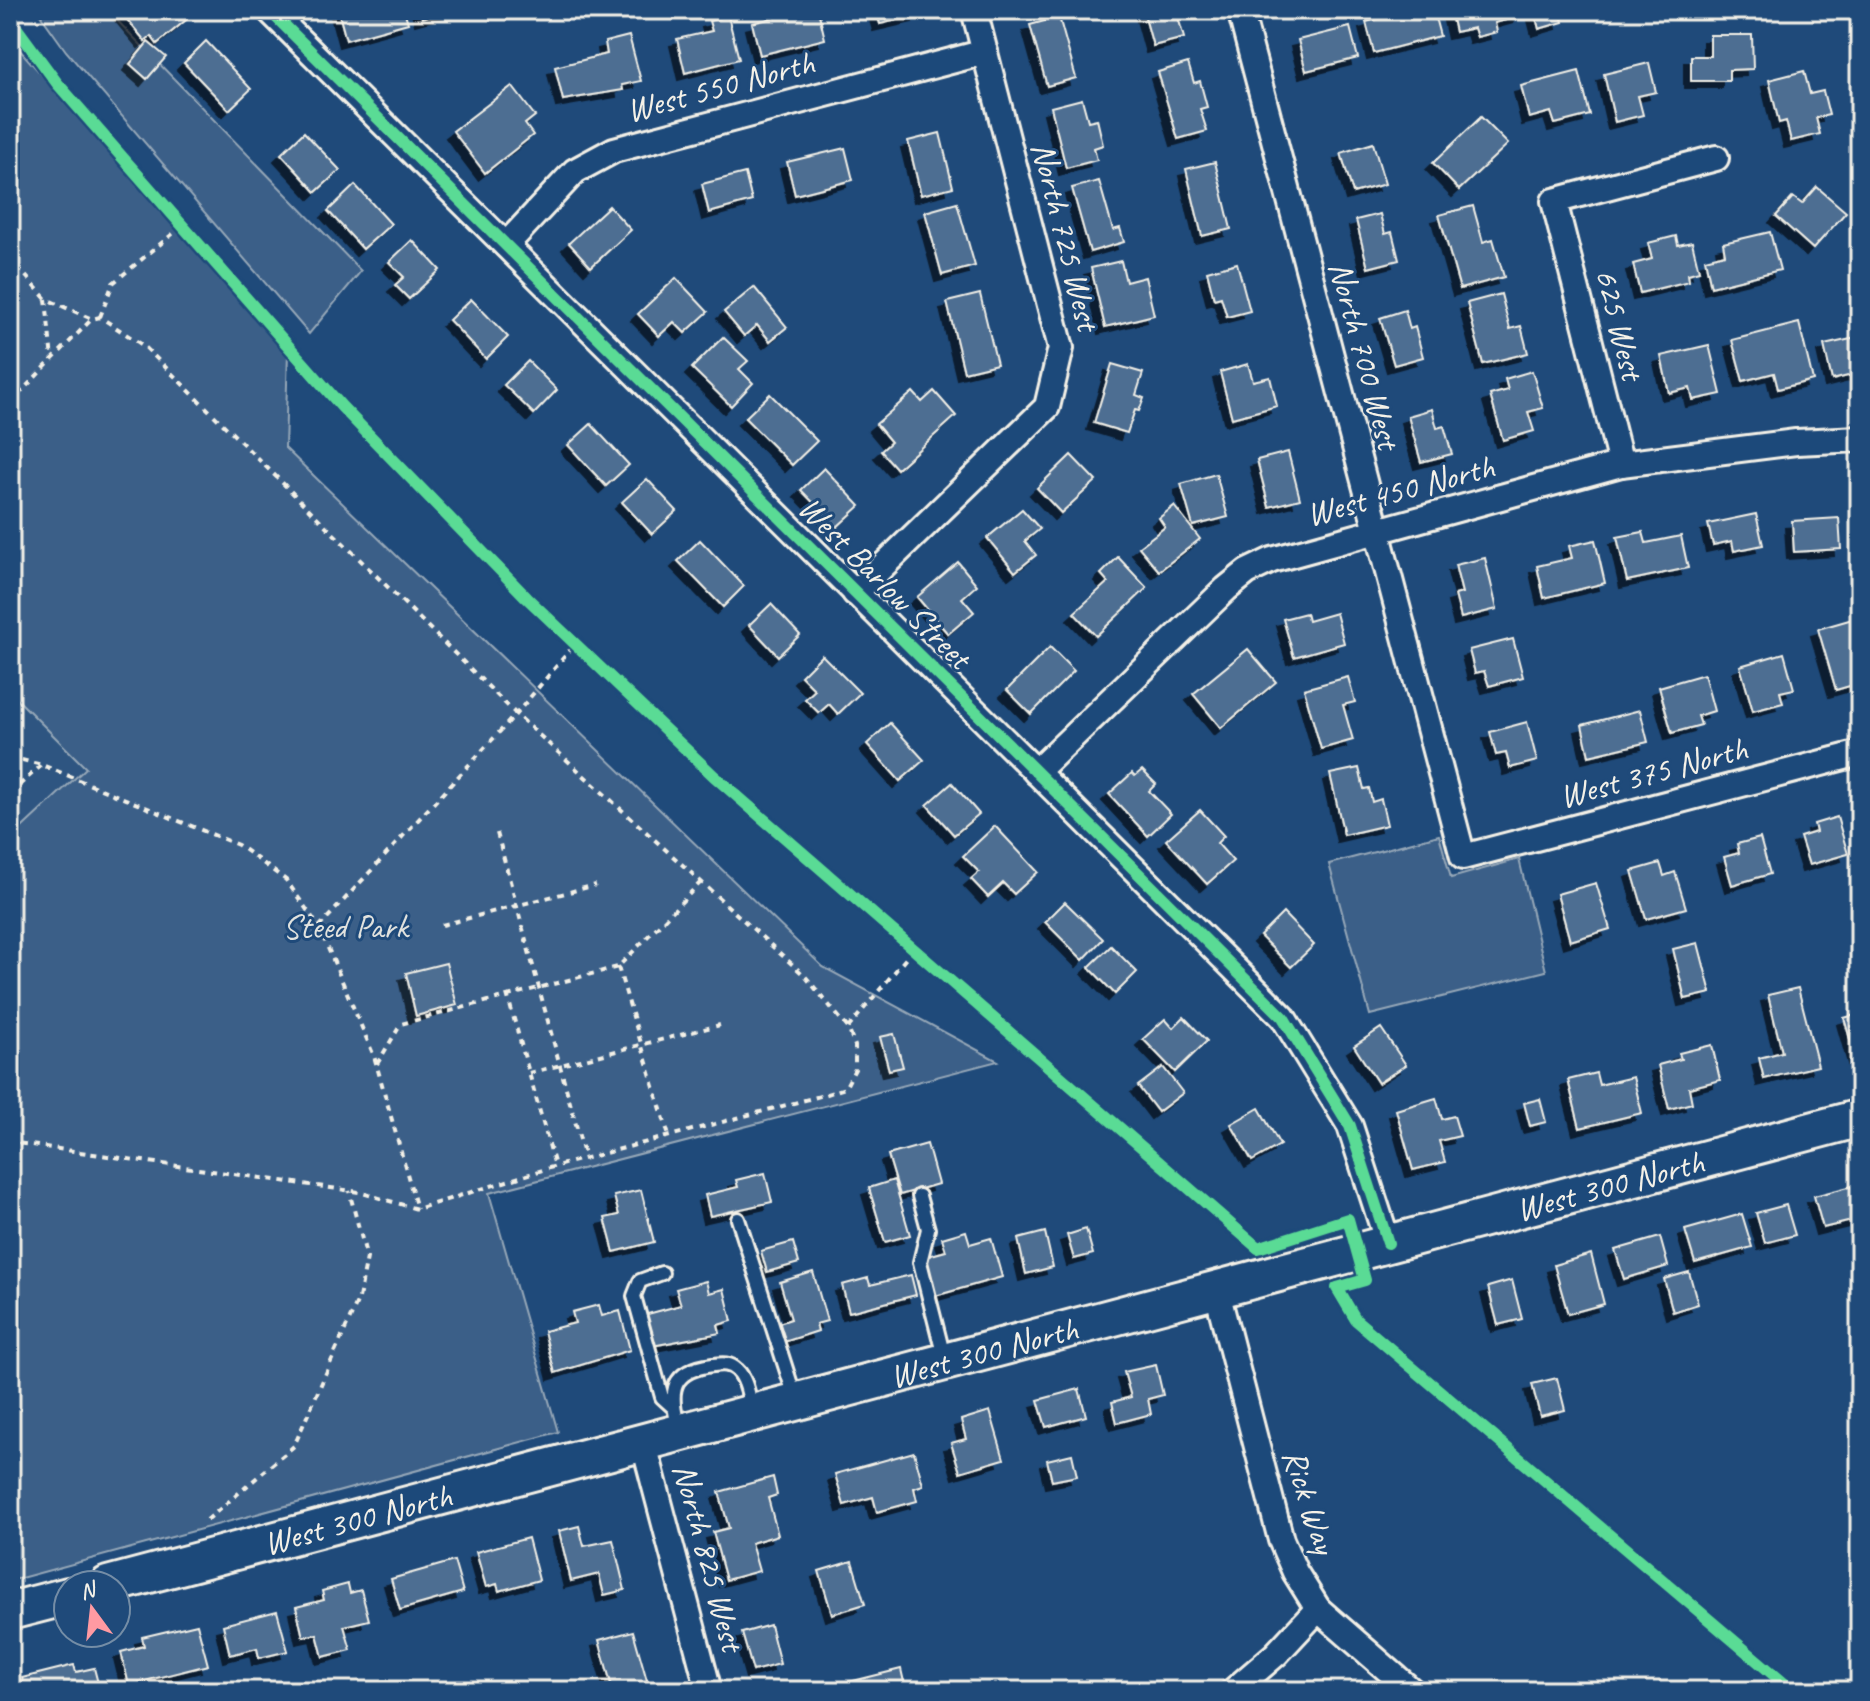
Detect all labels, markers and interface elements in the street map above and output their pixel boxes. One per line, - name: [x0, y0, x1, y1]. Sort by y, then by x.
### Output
- street label: West 550 North: [622, 40, 819, 132]
- street label: North 725 West: [1022, 137, 1111, 338]
- street label: North 700 West: [1319, 257, 1412, 457]
- street label: 625 West: [1585, 264, 1655, 388]
- street label: West 450 North: [1302, 444, 1499, 536]
- street label: West Barlow Street: [789, 486, 983, 680]
- street label: West 375 North: [1555, 726, 1752, 818]
- park label: Steed Park: [282, 905, 410, 948]
- street label: West 300 North: [1511, 1139, 1709, 1230]
- street label: West 300 North: [885, 1306, 1083, 1397]
- street label: Rick Way: [1273, 1443, 1348, 1562]
- street label: North 825 West: [663, 1459, 756, 1659]
- street label: West 300 North: [259, 1473, 456, 1564]
- north arrow: [52, 1569, 132, 1649]
- text: N: [77, 1574, 101, 1606]

